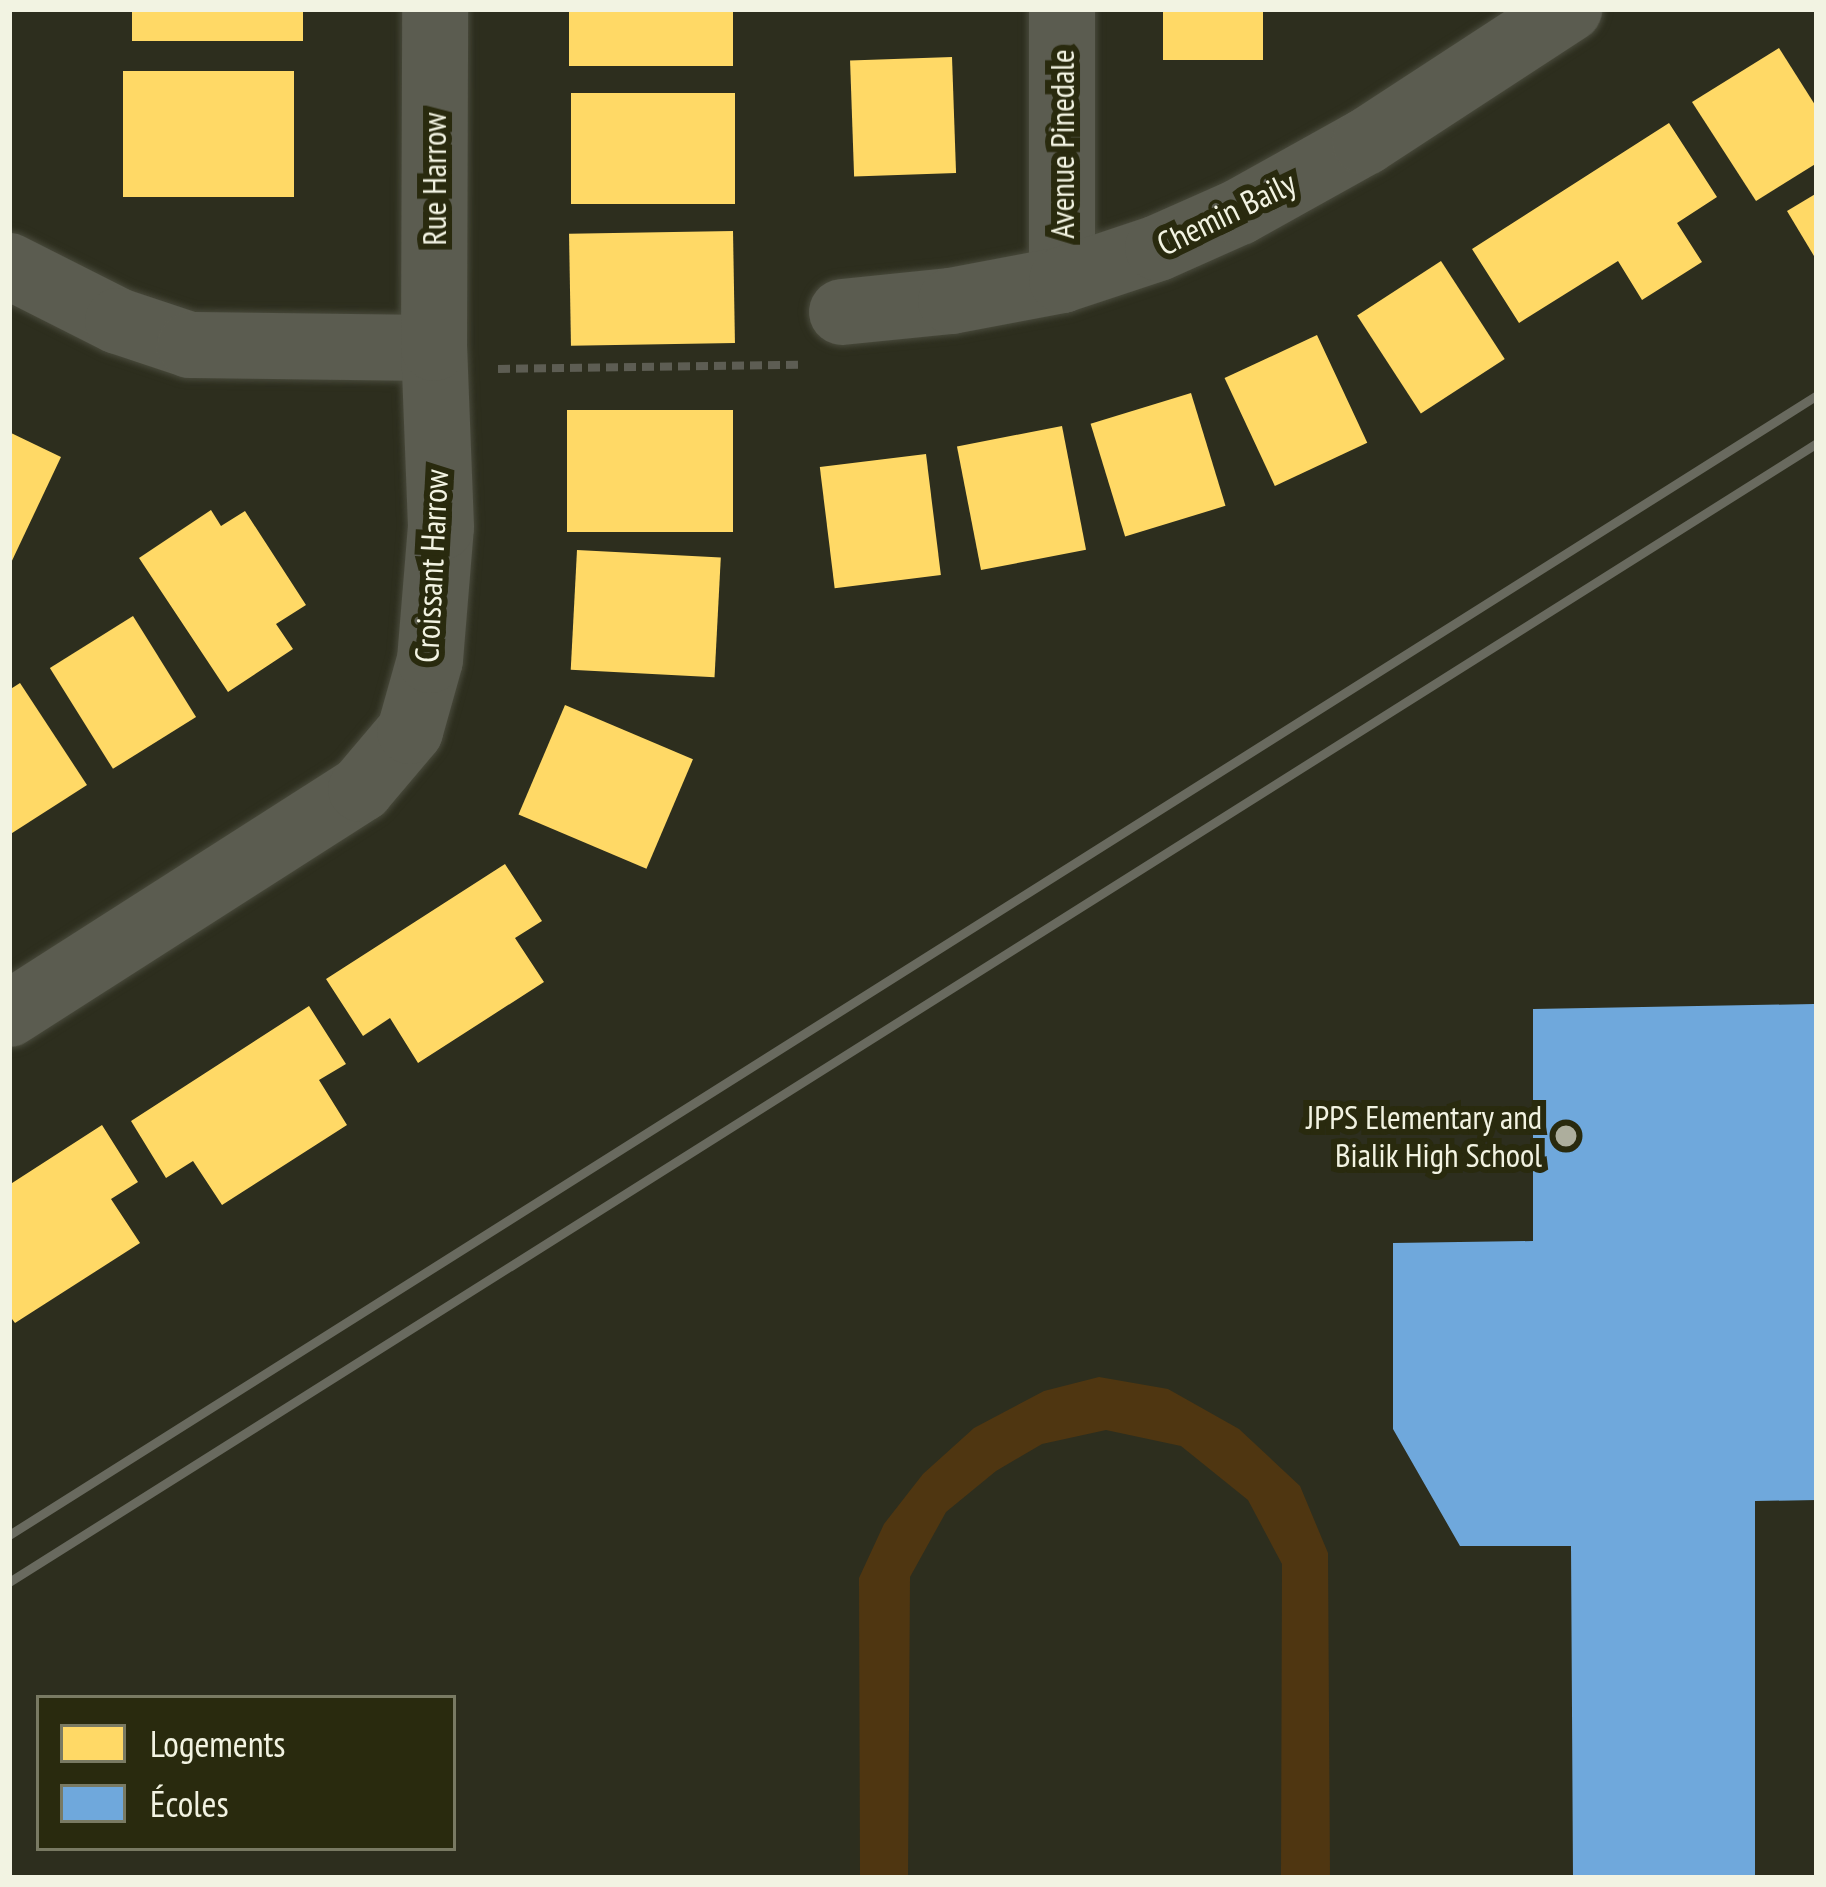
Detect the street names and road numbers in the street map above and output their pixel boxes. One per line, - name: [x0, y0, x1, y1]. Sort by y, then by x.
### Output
- street label: Avenue Pinedale: [1042, 49, 1082, 239]
- street label: Rue Harrow: [414, 112, 454, 246]
- street label: Chemin Baily: [1150, 162, 1302, 264]
- street label: Croissant Harrow: [406, 468, 456, 664]

